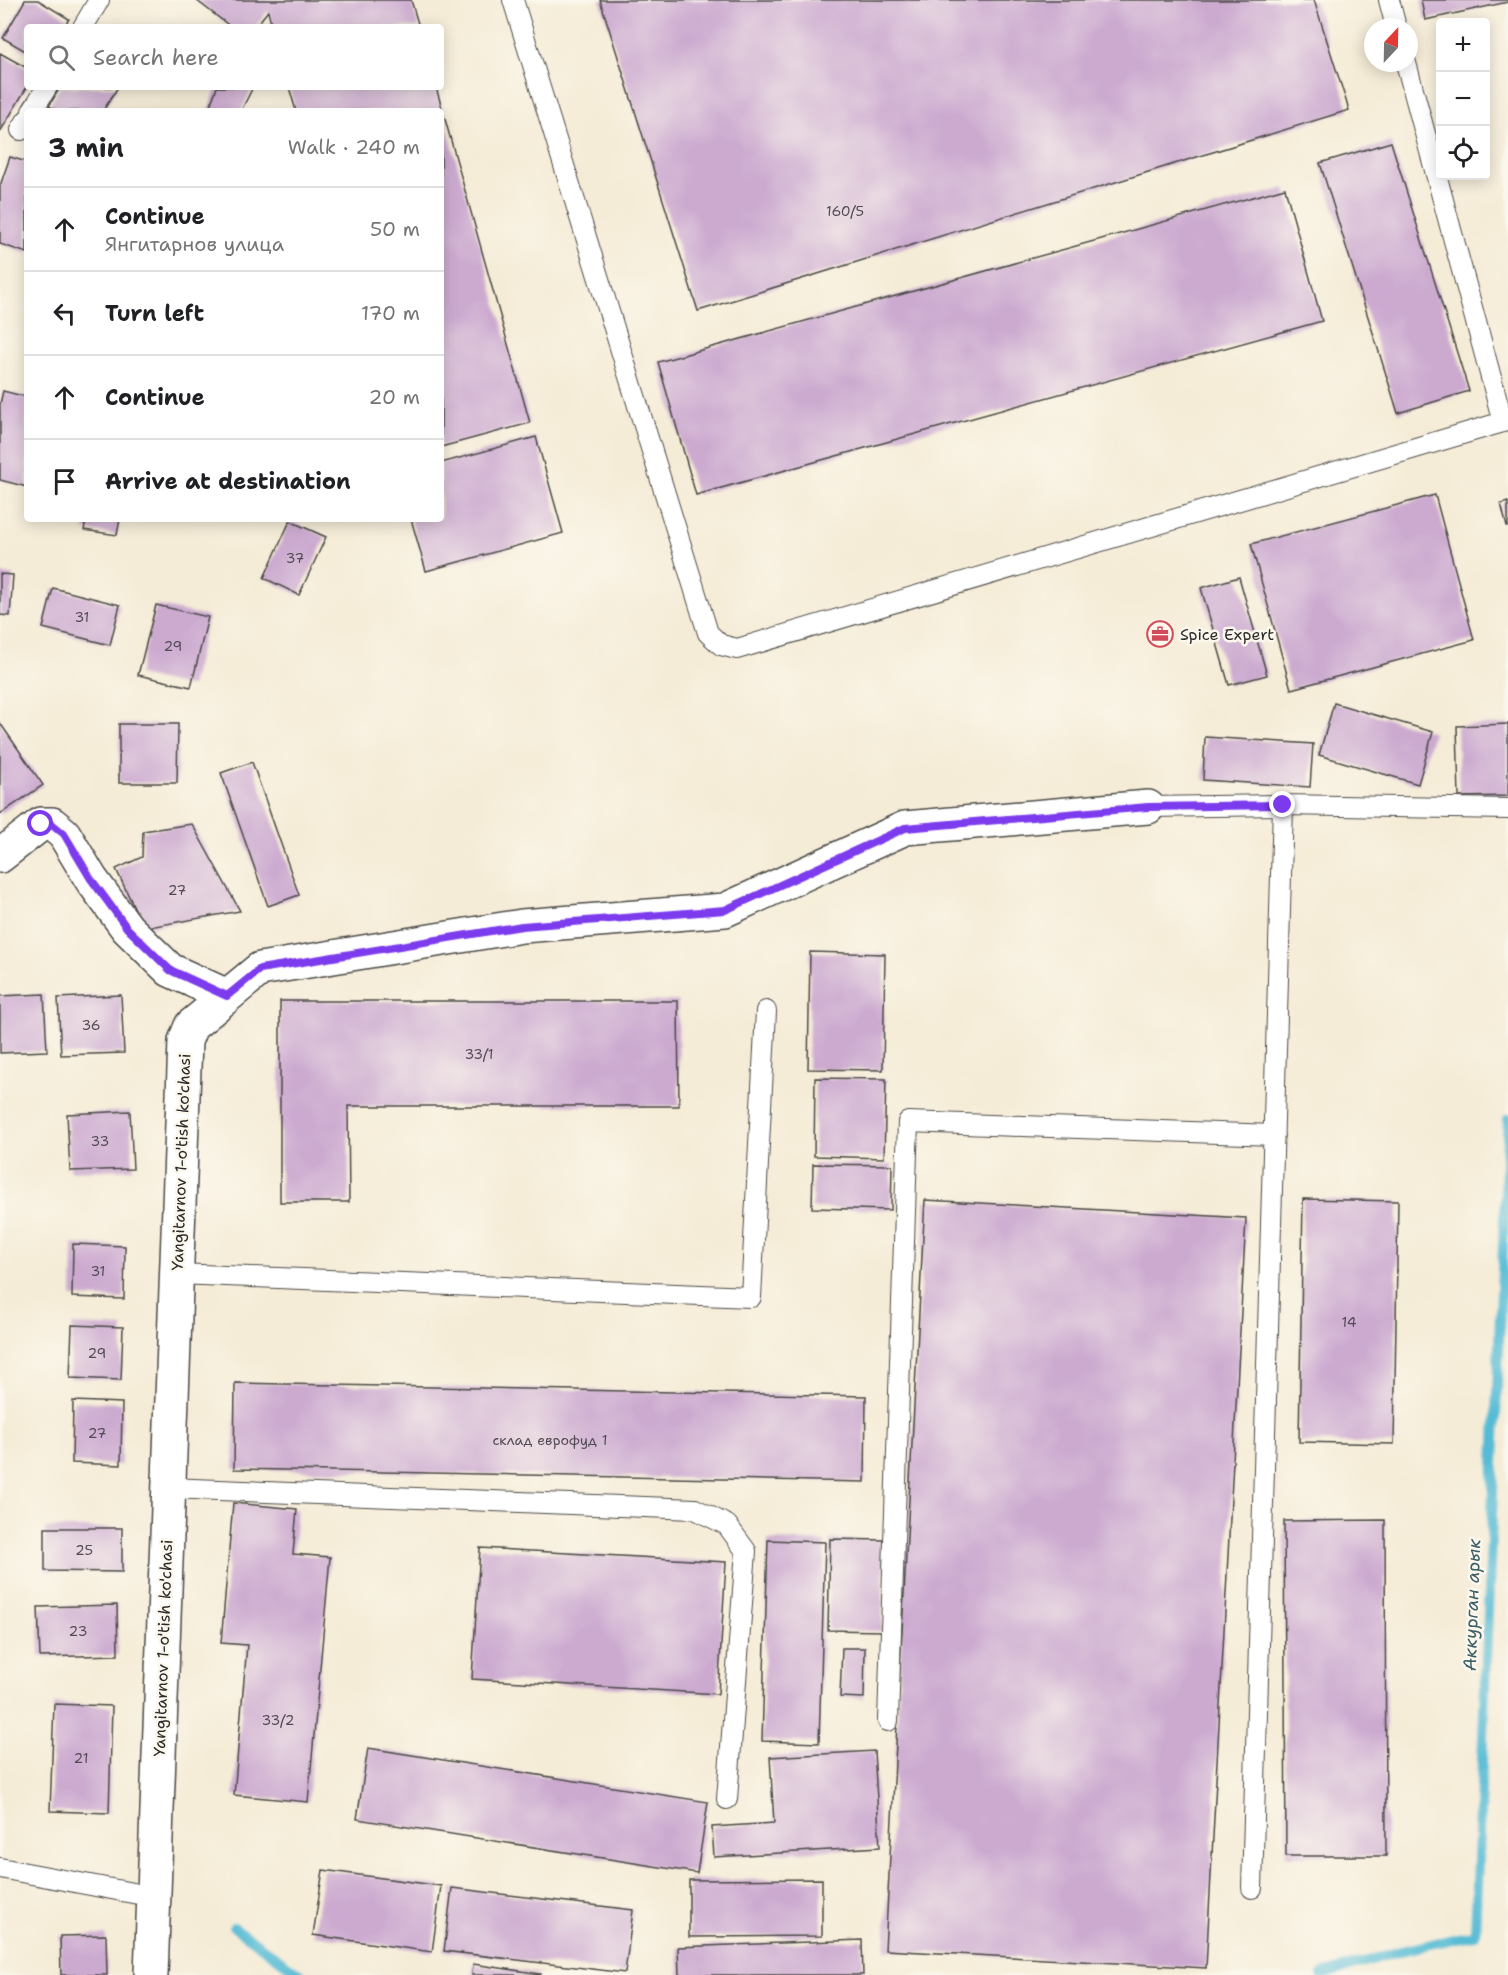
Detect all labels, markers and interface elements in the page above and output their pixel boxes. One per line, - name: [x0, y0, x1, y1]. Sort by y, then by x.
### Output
- north arrow: [1364, 18, 1418, 72]
- map controls: [1436, 18, 1490, 180]
- button: +: [1436, 18, 1490, 72]
- search box: [24, 24, 444, 90]
- icon: search: [45, 41, 78, 74]
- text: Search here: [93, 43, 219, 72]
- button: −: [1436, 72, 1490, 126]
- button: locate: [1436, 126, 1490, 180]
- text: 3 min: [48, 130, 124, 165]
- text: Walk · 240 m: [288, 134, 420, 160]
- text: Continue: [105, 202, 205, 231]
- house number: 160/5: [826, 202, 864, 220]
- icon: ahead: [48, 213, 81, 246]
- text: 50 m: [370, 216, 420, 242]
- text: Янгитарнов улица: [105, 231, 284, 257]
- icon: left: [48, 297, 81, 330]
- text: Turn left: [105, 299, 204, 328]
- text: 170 m: [361, 300, 420, 326]
- icon: ahead: [48, 381, 81, 414]
- text: Continue: [105, 383, 205, 412]
- text: 20 m: [369, 384, 420, 410]
- icon: arrive: [48, 465, 81, 498]
- text: Arrive at destination: [105, 467, 351, 496]
- house number: 37: [286, 549, 304, 567]
- house number: 31: [75, 608, 89, 626]
- office icon: Spice Expert: [1145, 619, 1175, 649]
- place label: Spice Expert: [1180, 624, 1274, 645]
- house number: 29: [164, 637, 182, 655]
- route end: [1269, 791, 1295, 817]
- route start: [27, 810, 53, 836]
- house number: 27: [168, 881, 186, 899]
- house number: 36: [81, 1016, 101, 1034]
- house number: 33/1: [464, 1045, 494, 1063]
- street label: Yangitarnov 1-o'tish ko'chasi: [167, 1053, 195, 1271]
- house number: 33: [91, 1132, 109, 1150]
- house number: 31: [91, 1262, 105, 1280]
- house number: 14: [1341, 1313, 1357, 1331]
- house number: 29: [88, 1344, 106, 1362]
- house number: 27: [88, 1424, 106, 1442]
- house number: склад еврофуд 1: [492, 1431, 608, 1449]
- water label: Аккурган арык: [1458, 1538, 1486, 1671]
- street label: Yangitarnov 1-o'tish ko'chasi: [149, 1539, 177, 1757]
- house number: 25: [75, 1541, 93, 1559]
- house number: 23: [69, 1622, 87, 1640]
- house number: 33/2: [262, 1711, 294, 1729]
- house number: 21: [74, 1749, 88, 1767]

